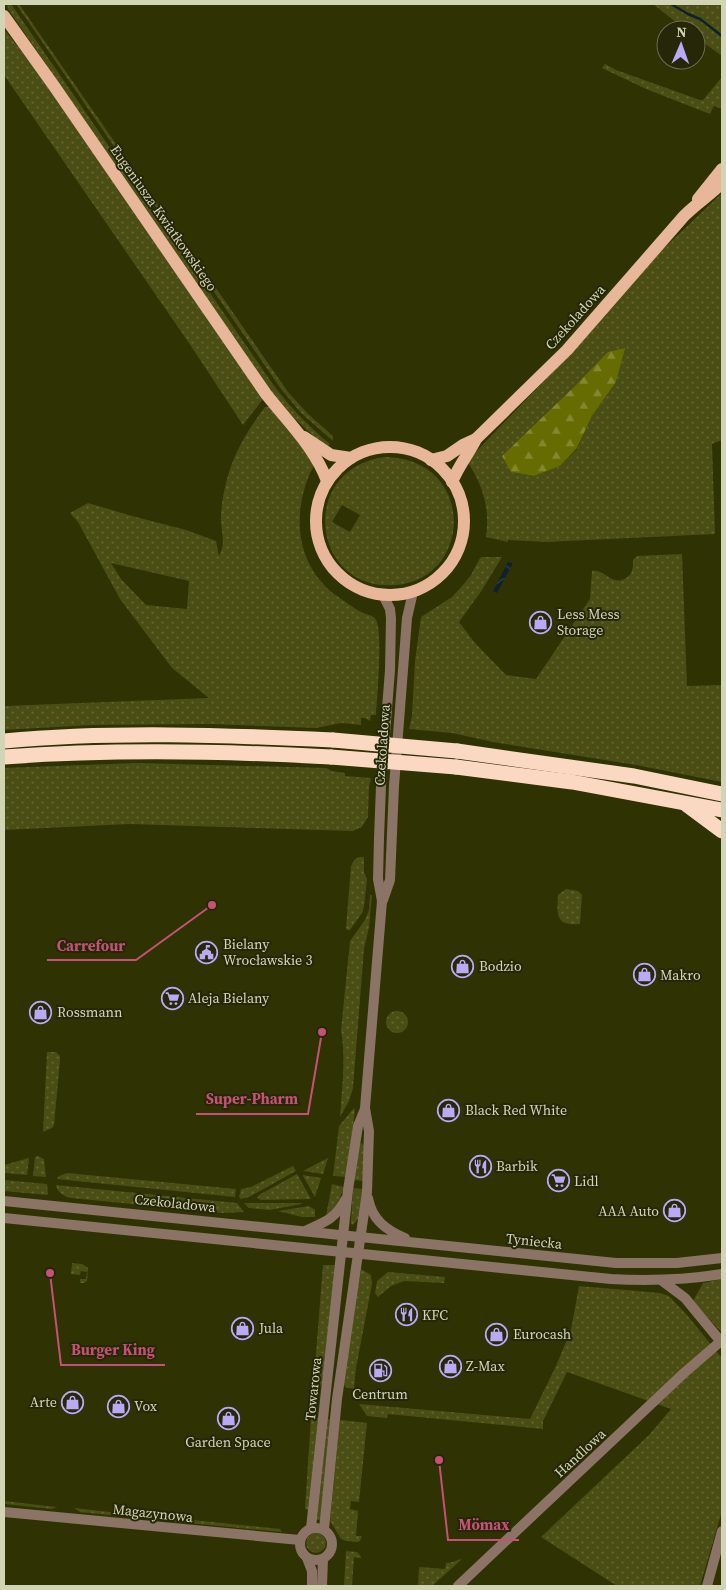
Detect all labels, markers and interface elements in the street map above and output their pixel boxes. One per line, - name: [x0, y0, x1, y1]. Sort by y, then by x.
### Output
- north arrow: [656, 20, 706, 70]
- text: N: [676, 22, 687, 42]
- street label: Eugeniusza Kwiatkowskiego: [106, 141, 222, 296]
- street label: Czekoladowa: [540, 279, 610, 354]
- place label: Less Mess Storage: [557, 604, 620, 640]
- shop icon: Less Mess Storage: [529, 610, 553, 634]
- street label: Czekoladowa: [369, 703, 395, 786]
- callout: Carrefour: [47, 930, 136, 960]
- place label: Bielany Wrocławskie 3: [223, 934, 313, 970]
- text: Carrefour: [57, 935, 125, 956]
- public building icon: Bielany Wrocławskie 3: [195, 940, 219, 964]
- shop icon: Bodzio: [451, 954, 475, 978]
- place label: Bodzio: [479, 956, 522, 976]
- shop icon: Makro: [632, 963, 656, 987]
- place label: Makro: [660, 965, 701, 985]
- supermarket icon: Aleja Bielany: [160, 986, 184, 1010]
- place label: Aleja Bielany: [188, 988, 270, 1008]
- shop icon: Rossmann: [29, 1000, 53, 1024]
- place label: Rossmann: [57, 1002, 123, 1022]
- callout: Super-Pharm: [196, 1084, 308, 1114]
- text: Super-Pharm: [206, 1088, 299, 1109]
- shop icon: Black Red White: [437, 1098, 461, 1122]
- place label: Black Red White: [465, 1100, 567, 1120]
- restaurant icon: Barbik: [468, 1154, 492, 1178]
- place label: Barbik: [496, 1156, 538, 1176]
- supermarket icon: Lidl: [546, 1169, 570, 1193]
- place label: Lidl: [574, 1171, 599, 1191]
- street label: Czekoladowa: [133, 1189, 217, 1217]
- shop icon: AAA Auto: [663, 1199, 687, 1223]
- place label: AAA Auto: [598, 1201, 659, 1221]
- street label: Tyniecka: [505, 1228, 564, 1254]
- restaurant icon: KFC: [394, 1303, 418, 1327]
- place label: KFC: [422, 1305, 448, 1325]
- shop icon: Jula: [231, 1316, 255, 1340]
- place label: Jula: [258, 1318, 284, 1338]
- shop icon: Eurocash: [485, 1322, 509, 1346]
- place label: Eurocash: [513, 1324, 571, 1344]
- callout: Burger King: [61, 1335, 165, 1365]
- text: Burger King: [71, 1339, 155, 1360]
- shop icon: Z-Max: [438, 1354, 462, 1378]
- street label: Towarowa: [300, 1355, 326, 1422]
- place label: Z-Max: [466, 1356, 505, 1376]
- fuel station icon: Centrum: [368, 1359, 392, 1383]
- place label: Centrum: [352, 1384, 408, 1404]
- shop icon: Arte: [61, 1390, 85, 1414]
- place label: Arte: [30, 1392, 57, 1412]
- shop icon: Vox: [106, 1394, 130, 1418]
- place label: Vox: [134, 1396, 158, 1416]
- shop icon: Garden Space: [216, 1407, 240, 1431]
- street label: Handlowa: [550, 1423, 611, 1482]
- place label: Garden Space: [185, 1432, 271, 1452]
- street label: Magazynowa: [112, 1499, 195, 1527]
- callout: Mömax: [448, 1510, 519, 1540]
- text: Mömax: [458, 1514, 510, 1535]

